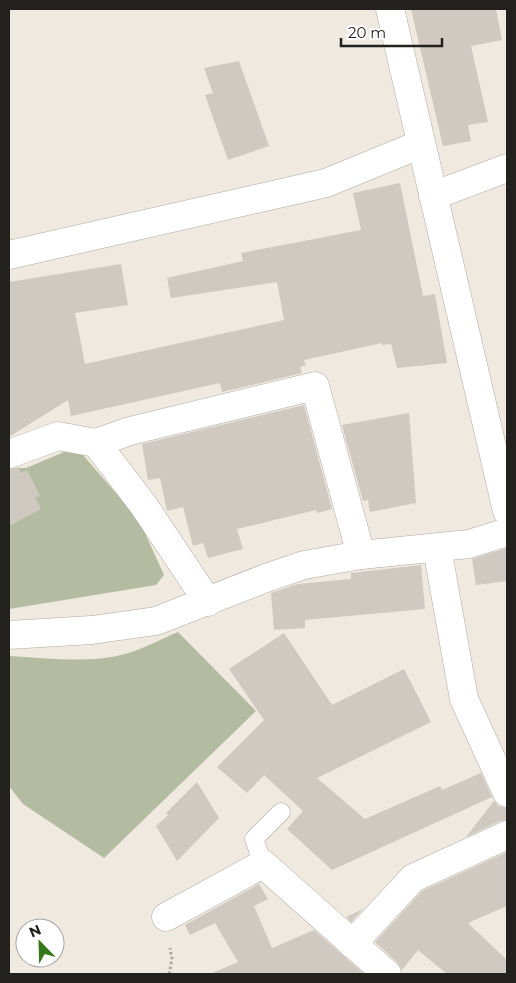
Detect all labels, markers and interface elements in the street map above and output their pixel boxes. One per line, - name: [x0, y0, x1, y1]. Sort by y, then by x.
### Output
- scale bar: [341, 15, 442, 47]
- text: 20 m: [348, 23, 386, 42]
- north arrow: [15, 918, 65, 968]
- text: N: [26, 921, 44, 942]

